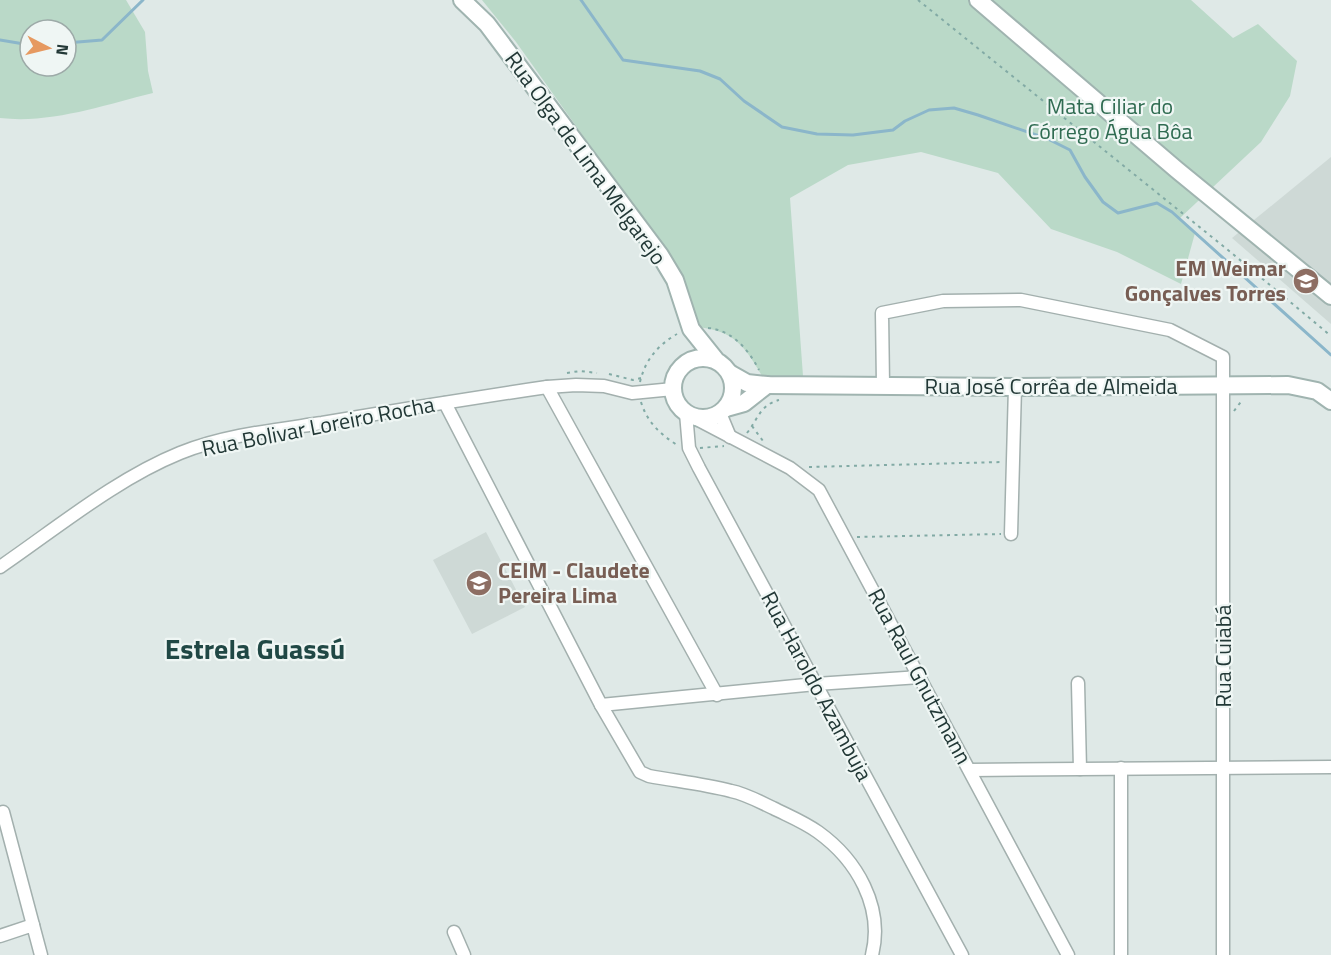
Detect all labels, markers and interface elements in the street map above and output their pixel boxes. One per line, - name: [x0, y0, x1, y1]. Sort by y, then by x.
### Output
- north arrow: [18, 18, 78, 78]
- text: N: [50, 43, 75, 57]
- street label: Rua Olga de Lima Melgarejo: [497, 44, 675, 272]
- park label: Mata Ciliar do Córrego Água Bôa: [1027, 89, 1193, 148]
- place label: EM Weimar Gonçalves Torres: [1125, 251, 1286, 310]
- school or university icon: EM Weimar Gonçalves Torres: [1291, 266, 1321, 296]
- street label: Rua José Corrêa de Almeida: [924, 369, 1178, 403]
- street label: Rua Bolivar Loreiro Rocha: [199, 387, 437, 465]
- place label: CEIM - Claudete Pereira Lima: [498, 553, 650, 612]
- school or university icon: CEIM - Claudete Pereira Lima: [464, 568, 494, 598]
- street label: Rua Raul Gnutzmann: [859, 582, 981, 770]
- street label: Rua Haroldo Azambuja: [753, 585, 881, 787]
- street label: Rua Cuiabá: [1206, 605, 1240, 707]
- district label: Estrela Guassú: [165, 627, 345, 670]

